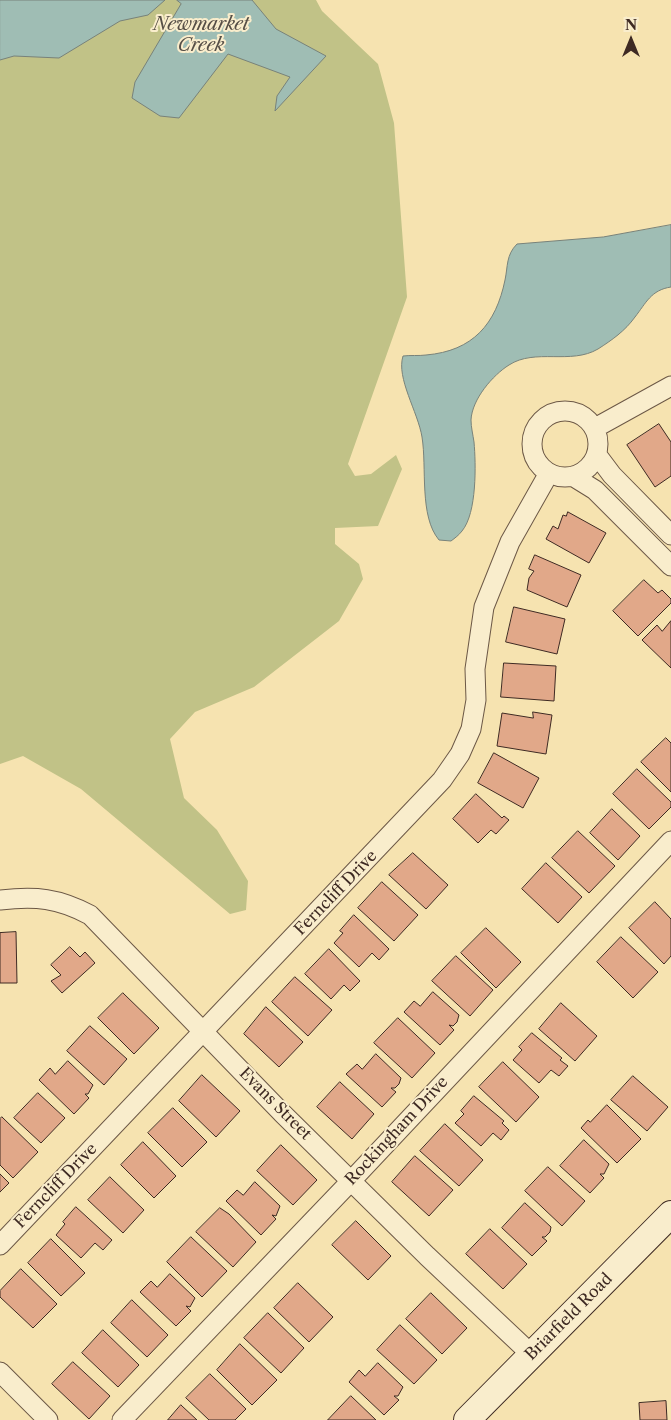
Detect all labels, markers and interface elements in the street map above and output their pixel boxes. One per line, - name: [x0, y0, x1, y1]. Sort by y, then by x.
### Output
- water label: Newmarket Creek: [153, 14, 249, 56]
- north arrow: [606, 15, 656, 65]
- text: N: [625, 16, 637, 34]
- street label: Ferncliff Drive: [291, 847, 381, 939]
- street label: Evans Street: [235, 1064, 315, 1144]
- street label: Rockingham Drive: [342, 1073, 452, 1189]
- street label: Ferncliff Drive: [11, 1140, 101, 1232]
- street label: Briarfield Road: [521, 1269, 617, 1365]

